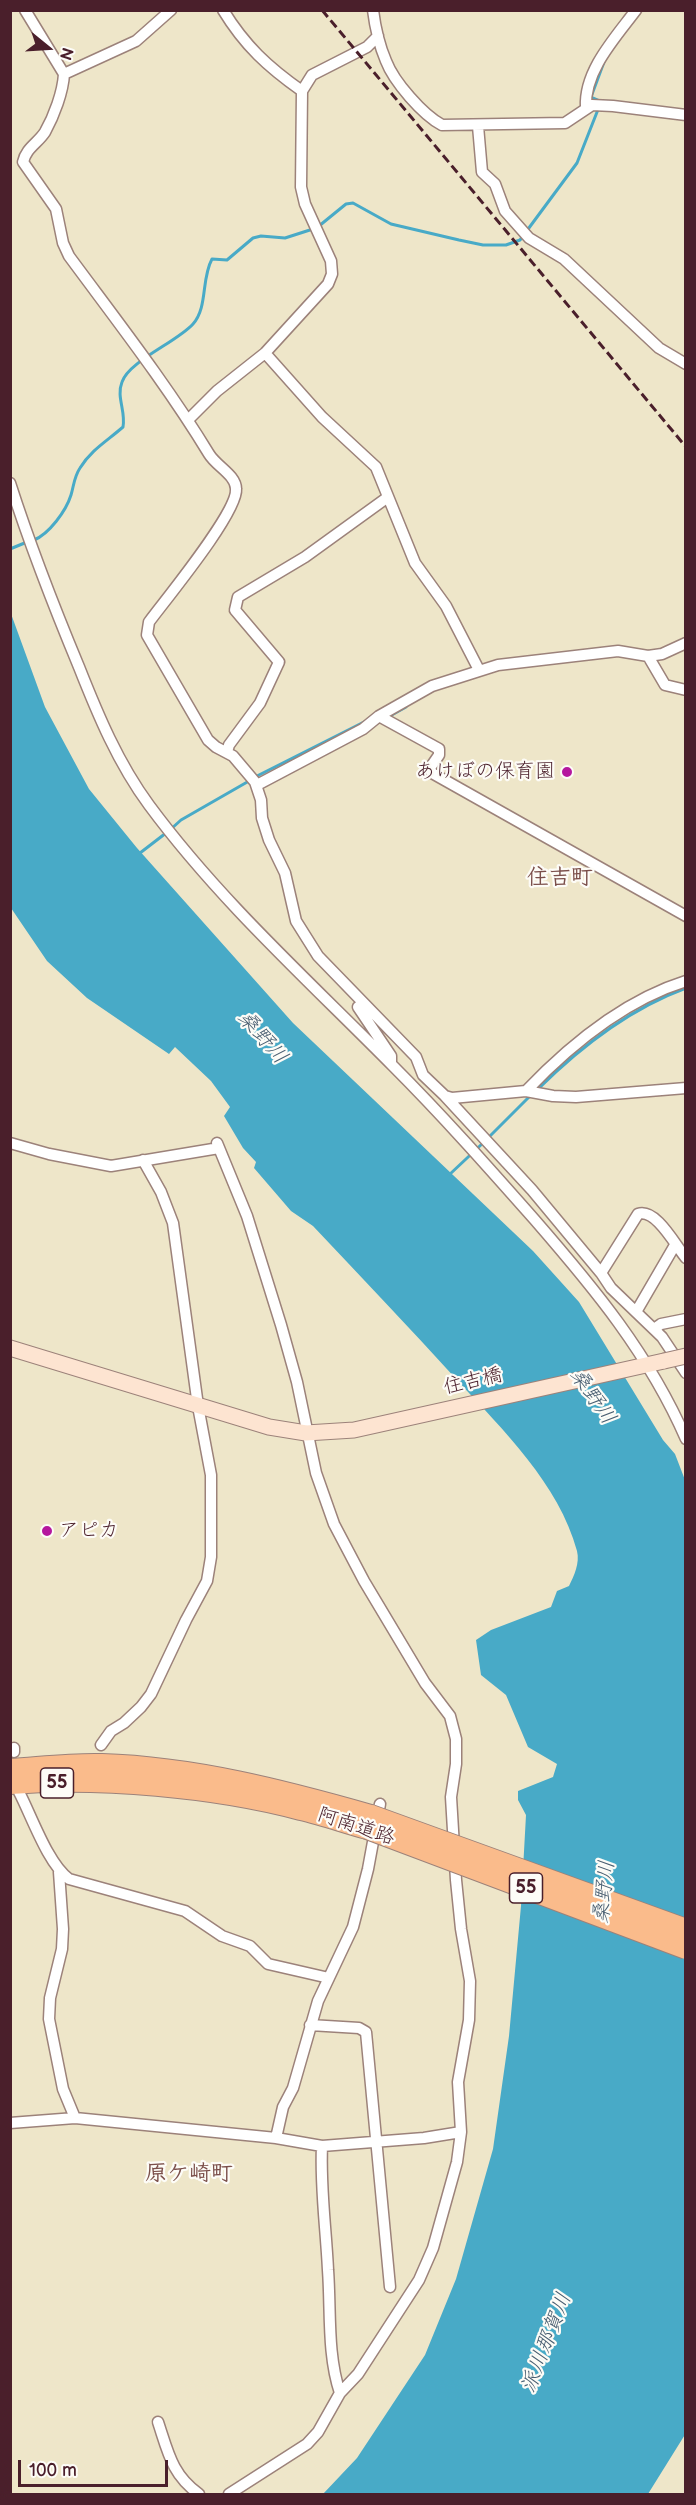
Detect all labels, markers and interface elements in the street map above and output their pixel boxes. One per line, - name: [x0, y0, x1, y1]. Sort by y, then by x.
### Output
- north arrow: [18, 18, 78, 78]
- text: N: [55, 45, 76, 62]
- place label: あけぼの保育園: [415, 760, 555, 784]
- marker: あけぼの保育園: [560, 765, 574, 779]
- district label: 住吉町: [527, 865, 593, 891]
- water label: 桑野川: [232, 1006, 292, 1070]
- street label: 住吉橋: [441, 1364, 505, 1400]
- water label: 桑野川: [564, 1364, 620, 1430]
- place label: アピカ: [59, 1519, 119, 1543]
- marker: アピカ: [40, 1524, 54, 1538]
- road number: 55: [40, 1768, 74, 1798]
- street label: 阿南道路: [314, 1803, 398, 1851]
- water label: 桑野川: [589, 1859, 621, 1925]
- road number: 55: [510, 1873, 542, 1903]
- district label: 原ケ崎町: [145, 2161, 233, 2187]
- water label: 派川那賀川: [516, 2289, 578, 2397]
- scale bar: [21, 2448, 171, 2486]
- text: 100 m: [29, 2460, 77, 2481]

